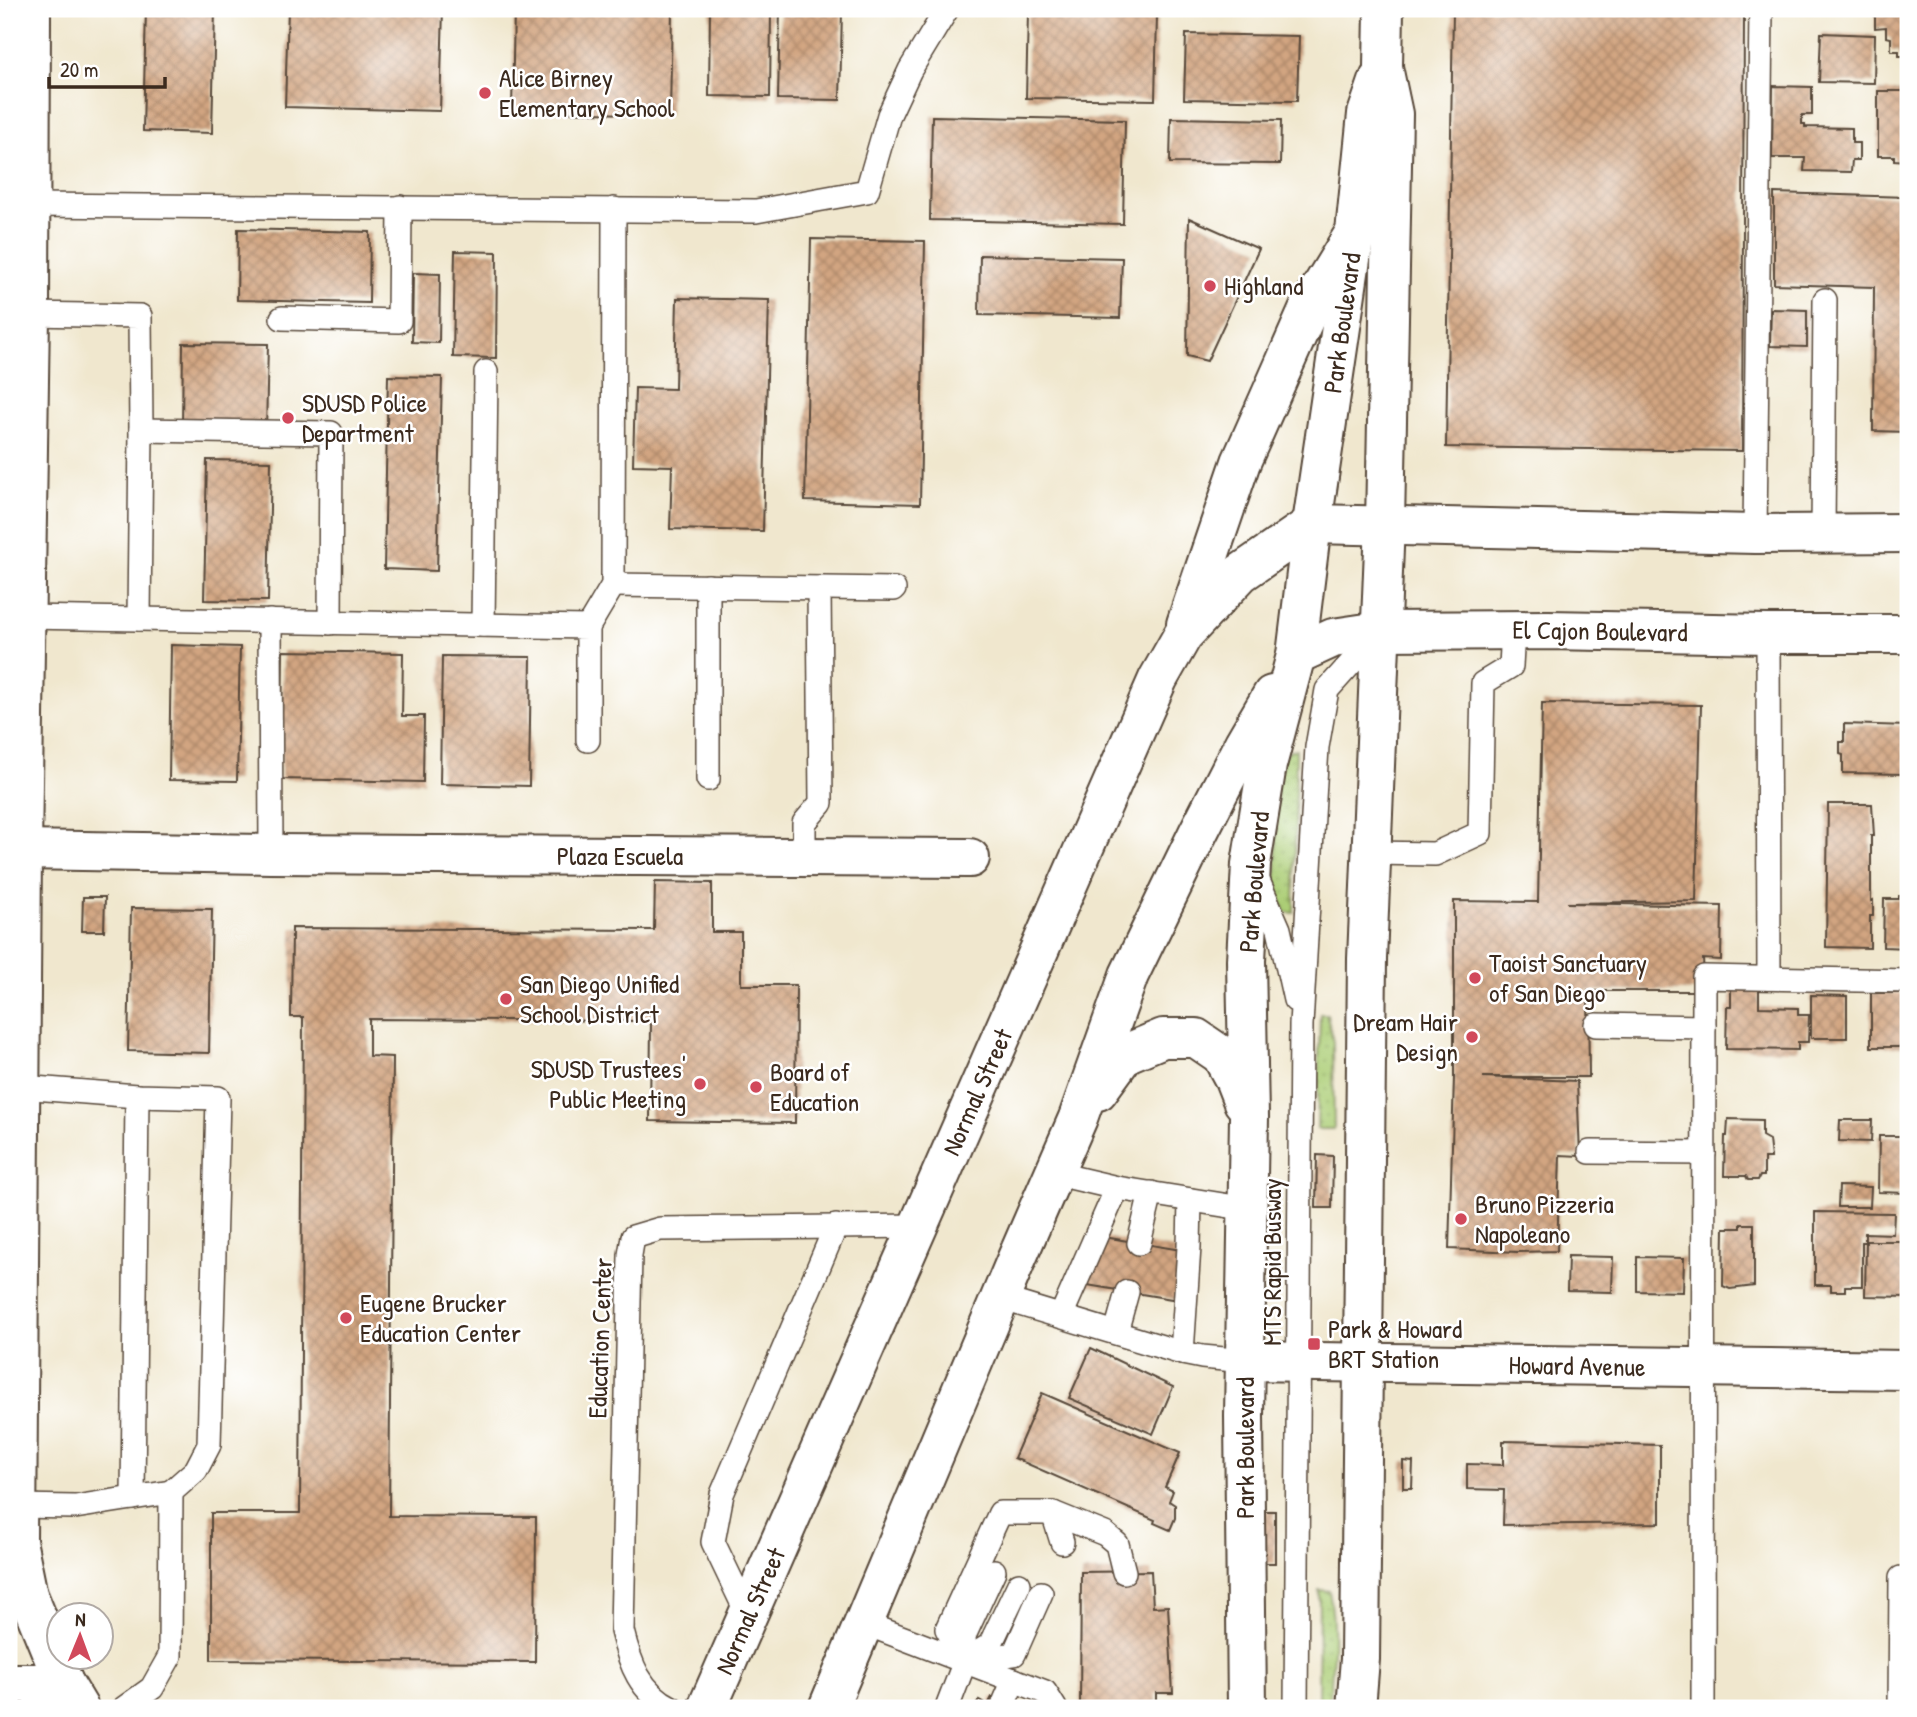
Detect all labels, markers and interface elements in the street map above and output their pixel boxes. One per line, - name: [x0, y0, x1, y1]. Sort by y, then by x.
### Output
- scale bar: [49, 46, 164, 90]
- text: 20 m: [60, 55, 98, 84]
- place label: Alice Birney Elementary School: [499, 60, 675, 125]
- marker: Alice Birney Elementary School: [477, 85, 493, 101]
- street label: Park Boulevard: [1314, 250, 1369, 395]
- place label: Highland: [1224, 268, 1303, 303]
- marker: Highland: [1202, 278, 1218, 294]
- place label: SDUSD Police Department: [302, 385, 427, 450]
- marker: SDUSD Police Department: [280, 410, 296, 426]
- street label: El Cajon Boulevard: [1512, 611, 1688, 650]
- street label: Park Boulevard: [1230, 810, 1277, 954]
- street label: Plaza Escuela: [557, 838, 683, 873]
- place label: Taoist Sanctuary of San Diego: [1489, 945, 1647, 1010]
- place label: San Diego Unified School District: [520, 966, 679, 1031]
- marker: Taoist Sanctuary of San Diego: [1467, 970, 1483, 986]
- marker: San Diego Unified School District: [498, 991, 514, 1007]
- place label: Dream Hair Design: [1353, 1004, 1458, 1069]
- street label: Normal Street: [933, 1022, 1021, 1161]
- marker: Dream Hair Design: [1464, 1029, 1480, 1045]
- place label: SDUSD Trustees' Public Meeting: [531, 1051, 686, 1116]
- place label: Board of Education: [770, 1054, 859, 1119]
- marker: SDUSD Trustees' Public Meeting: [692, 1076, 708, 1092]
- marker: Board of Education: [748, 1079, 764, 1095]
- street label: MTS Rapid Busway: [1254, 1178, 1289, 1346]
- place label: Bruno Pizzeria Napoleano: [1475, 1186, 1614, 1251]
- marker: Bruno Pizzeria Napoleano: [1453, 1211, 1469, 1227]
- street label: Education Center: [579, 1257, 620, 1419]
- place label: Eugene Brucker Education Center: [360, 1285, 521, 1350]
- marker: Eugene Brucker Education Center: [338, 1310, 354, 1326]
- place label: Park & Howard BRT Station: [1328, 1311, 1462, 1376]
- marker: Park & Howard BRT Station: [1306, 1336, 1322, 1352]
- street label: Howard Avenue: [1508, 1347, 1646, 1384]
- street label: Park Boulevard: [1227, 1377, 1262, 1519]
- street label: Normal Street: [706, 1541, 794, 1680]
- north arrow: [46, 1602, 116, 1672]
- text: N: [75, 1606, 86, 1632]

